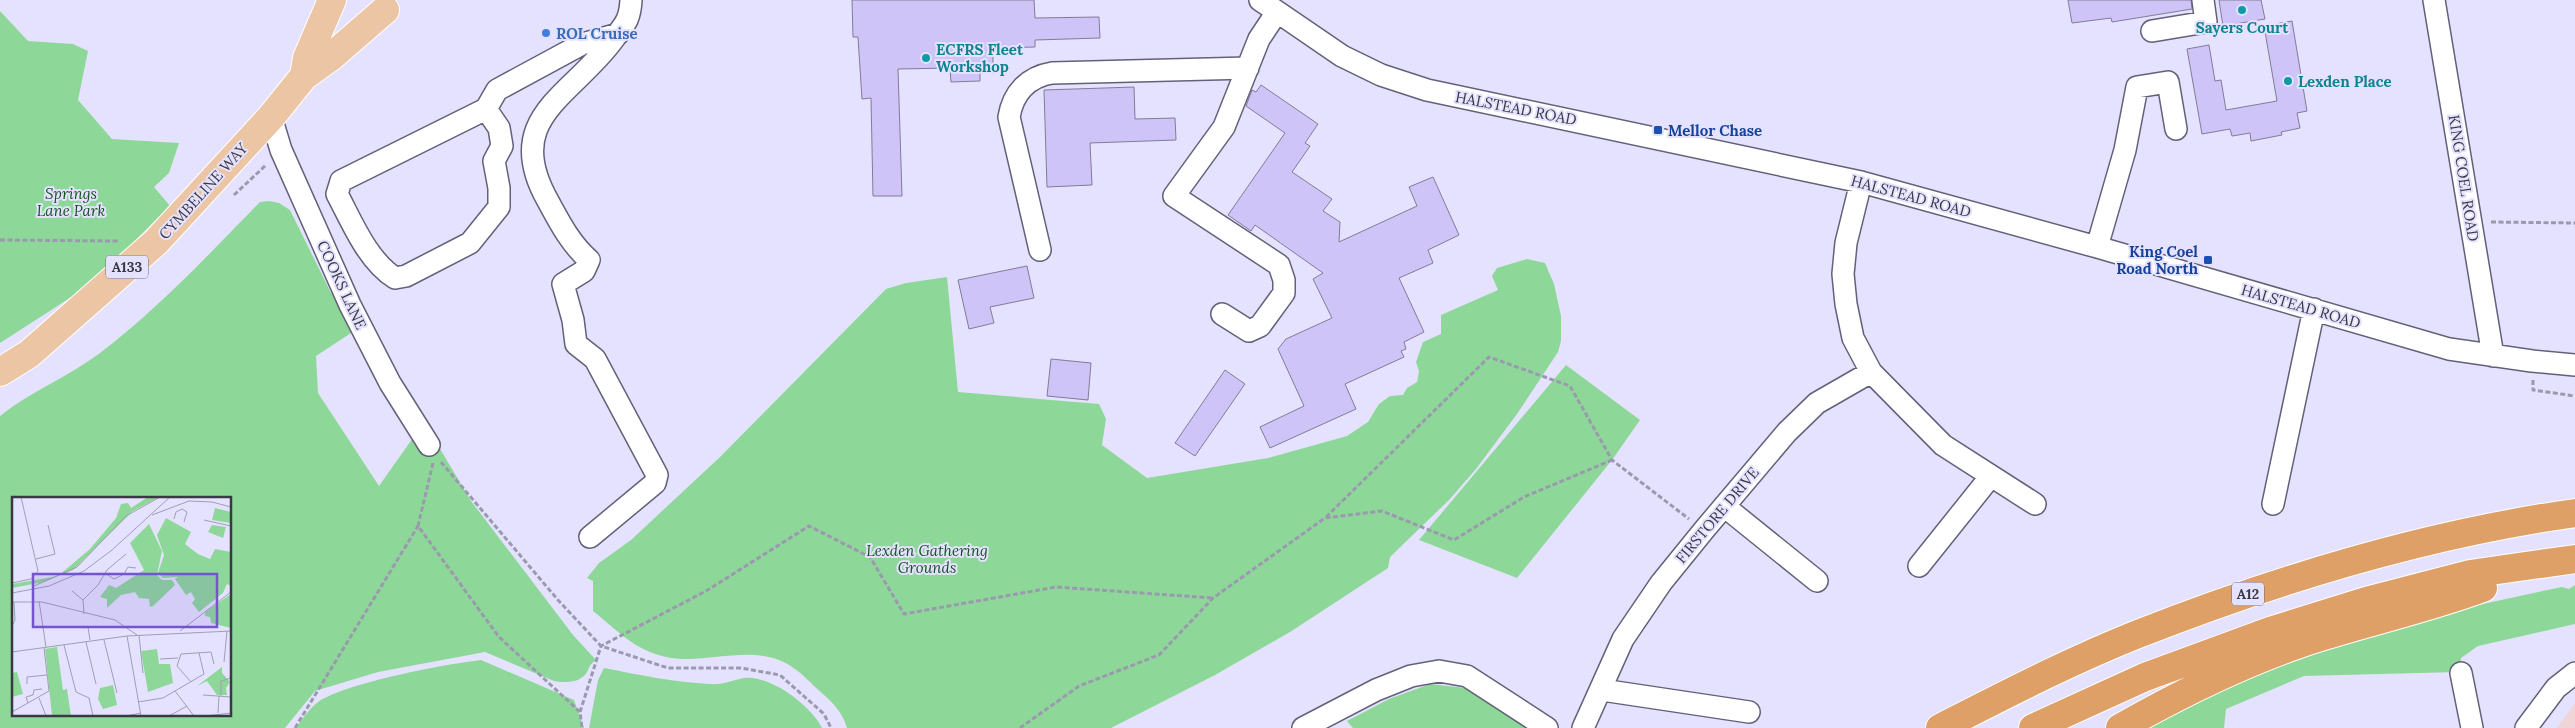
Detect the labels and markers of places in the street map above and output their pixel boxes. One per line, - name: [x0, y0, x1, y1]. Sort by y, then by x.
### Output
- marker: Sayers Court: [2236, 4, 2248, 16]
- place label: Sayers Court: [2196, 18, 2289, 37]
- place label: ROL Cruise: [556, 24, 638, 43]
- marker: ROL Cruise: [540, 27, 552, 39]
- place label: ECFRS Fleet Workshop: [936, 40, 1024, 76]
- marker: ECFRS Fleet Workshop: [920, 52, 932, 64]
- place label: Lexden Place: [2298, 72, 2392, 91]
- marker: Lexden Place: [2282, 75, 2294, 87]
- place label: Mellor Chase: [1668, 121, 1762, 140]
- marker: Mellor Chase: [1652, 124, 1664, 136]
- place label: King Coel Road North: [2116, 242, 2199, 278]
- marker: King Coel Road North: [2202, 254, 2214, 266]

